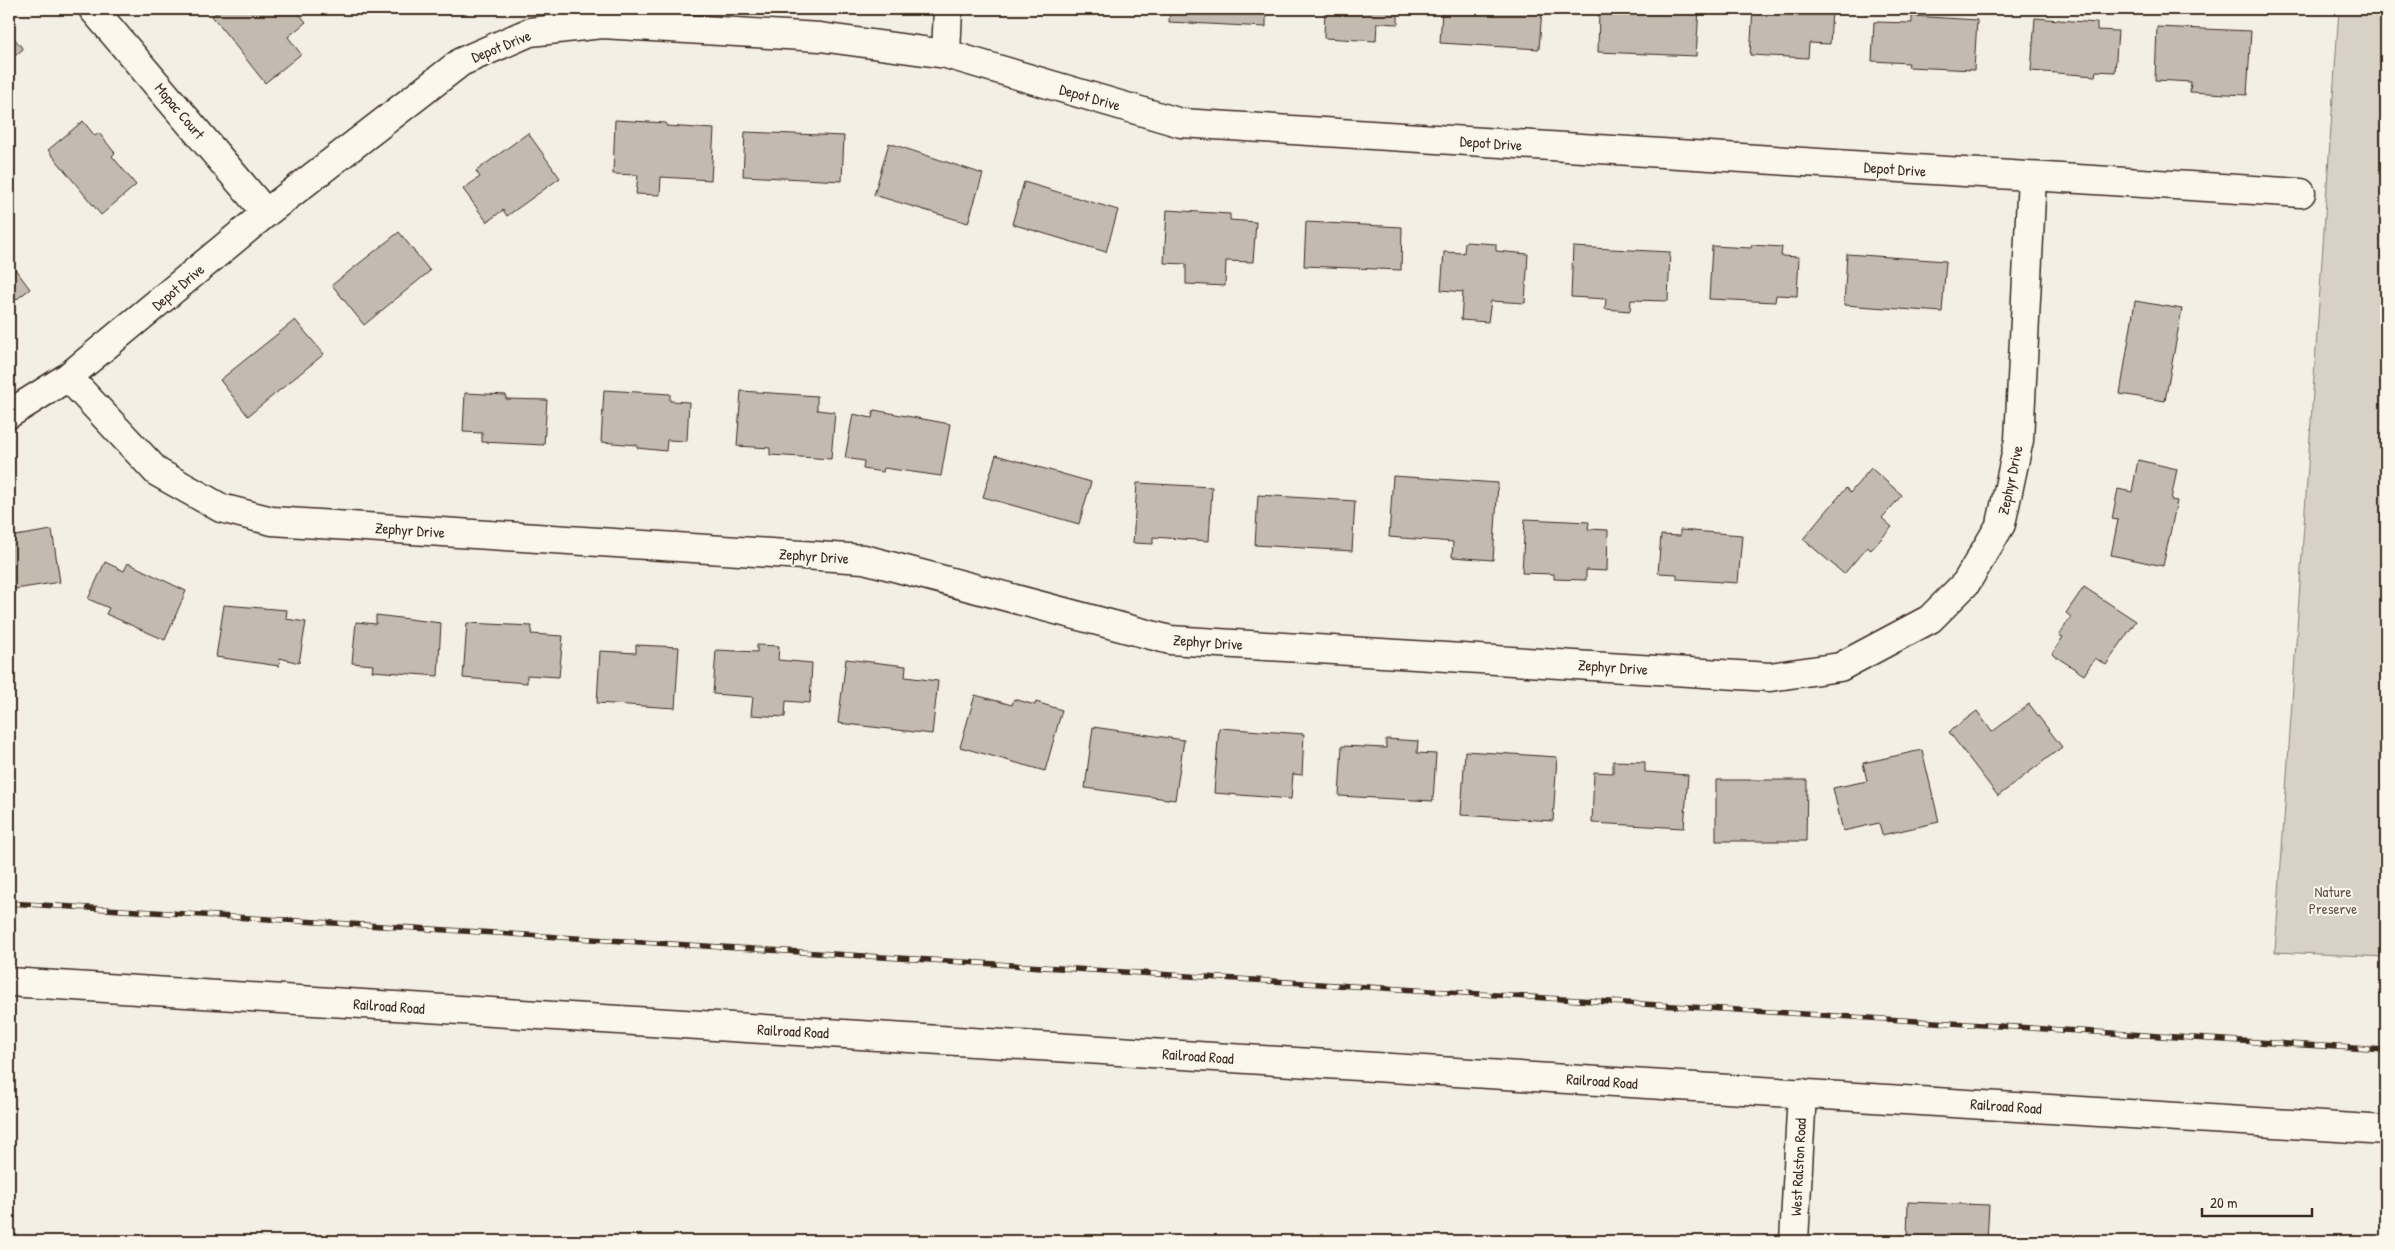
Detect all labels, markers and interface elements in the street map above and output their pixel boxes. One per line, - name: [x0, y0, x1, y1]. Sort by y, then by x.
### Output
- street label: Depot Drive: [468, 25, 534, 67]
- street label: Mopac Court: [150, 78, 210, 144]
- street label: Depot Drive: [1057, 78, 1123, 116]
- street label: Depot Drive: [1459, 130, 1523, 156]
- street label: Depot Drive: [1863, 156, 1927, 182]
- street label: Depot Drive: [147, 259, 209, 315]
- street label: Zephyr Drive: [1992, 444, 2028, 516]
- street label: Zephyr Drive: [374, 517, 446, 543]
- street label: Zephyr Drive: [778, 543, 850, 569]
- street label: Zephyr Drive: [1172, 629, 1244, 655]
- street label: Zephyr Drive: [1577, 654, 1649, 680]
- park label: Nature Preserve: [2309, 881, 2357, 919]
- street label: Railroad Road: [353, 993, 426, 1019]
- street label: Railroad Road: [757, 1019, 829, 1043]
- street label: Railroad Road: [1162, 1043, 1235, 1069]
- street label: Railroad Road: [1566, 1068, 1639, 1094]
- street label: Railroad Road: [1970, 1093, 2043, 1119]
- street label: West Ralston Road: [1785, 1117, 1811, 1217]
- scale bar: [2202, 1185, 2312, 1217]
- text: 20 m: [2210, 1192, 2237, 1213]

